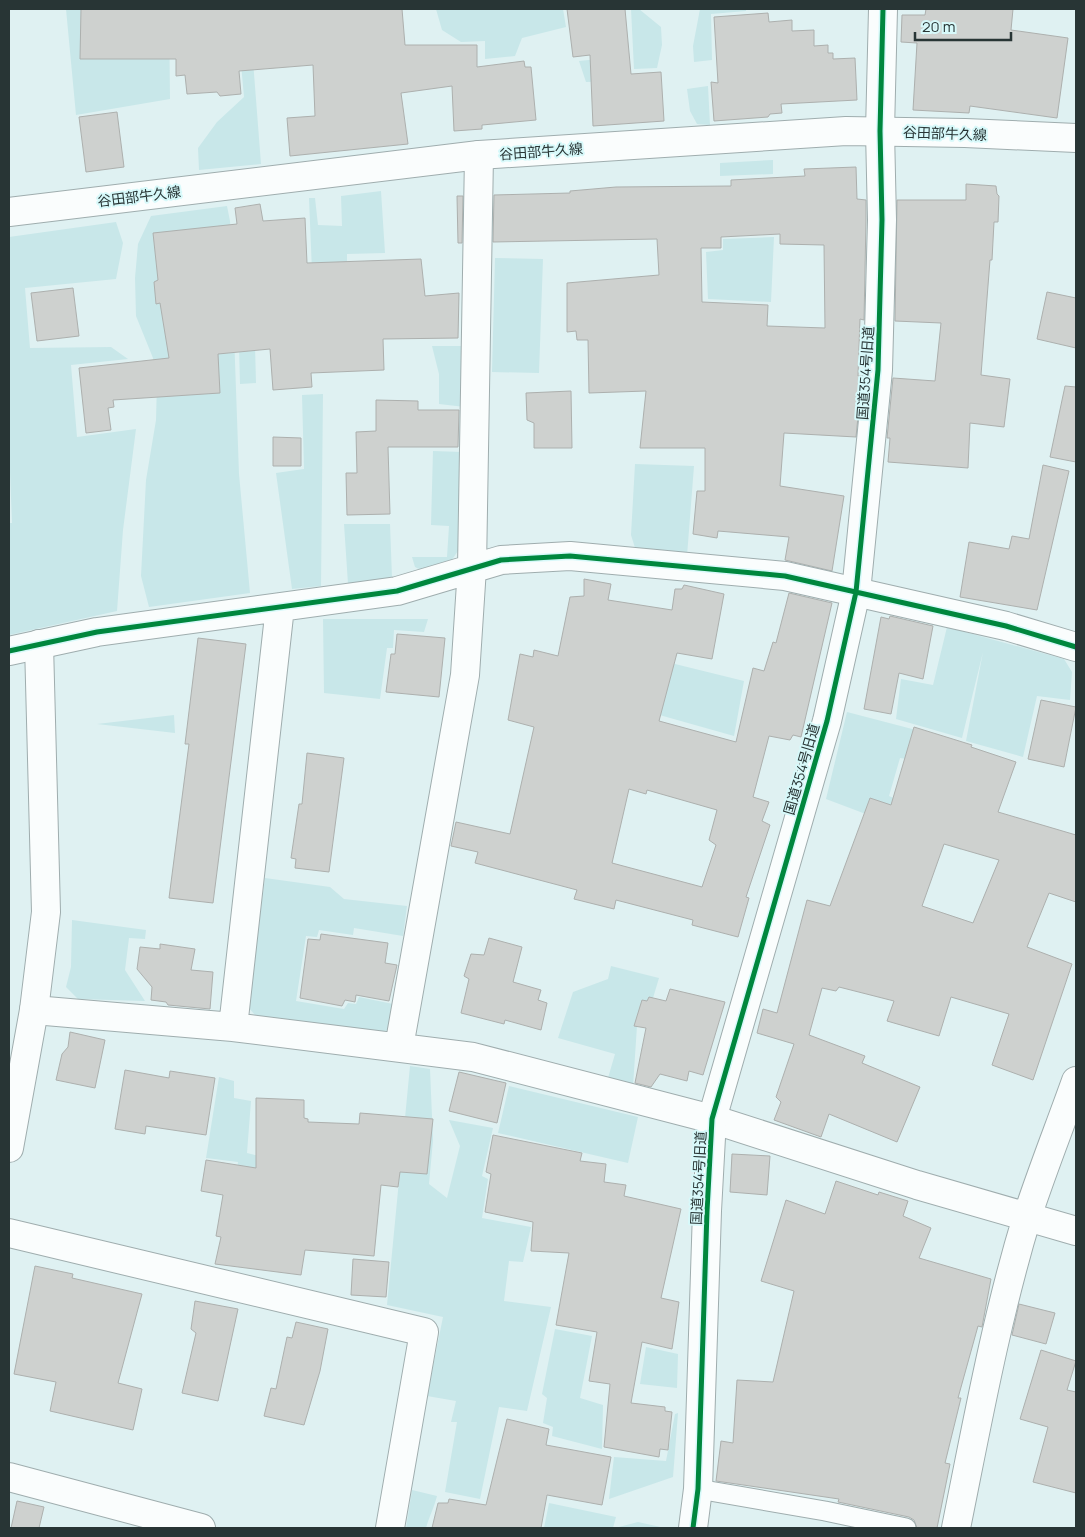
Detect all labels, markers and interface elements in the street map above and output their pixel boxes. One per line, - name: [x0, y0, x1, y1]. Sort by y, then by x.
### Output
- scale bar: [915, 10, 1011, 42]
- text: 20 m: [922, 16, 955, 37]
- street label: 谷田部牛久線: [903, 122, 987, 144]
- street label: 谷田部牛久線: [498, 139, 584, 163]
- street label: 谷田部牛久線: [96, 181, 182, 211]
- street label: 国道354号旧道: [852, 325, 878, 421]
- street label: 国道354号旧道: [779, 721, 823, 817]
- street label: 国道354号旧道: [686, 1131, 710, 1225]

